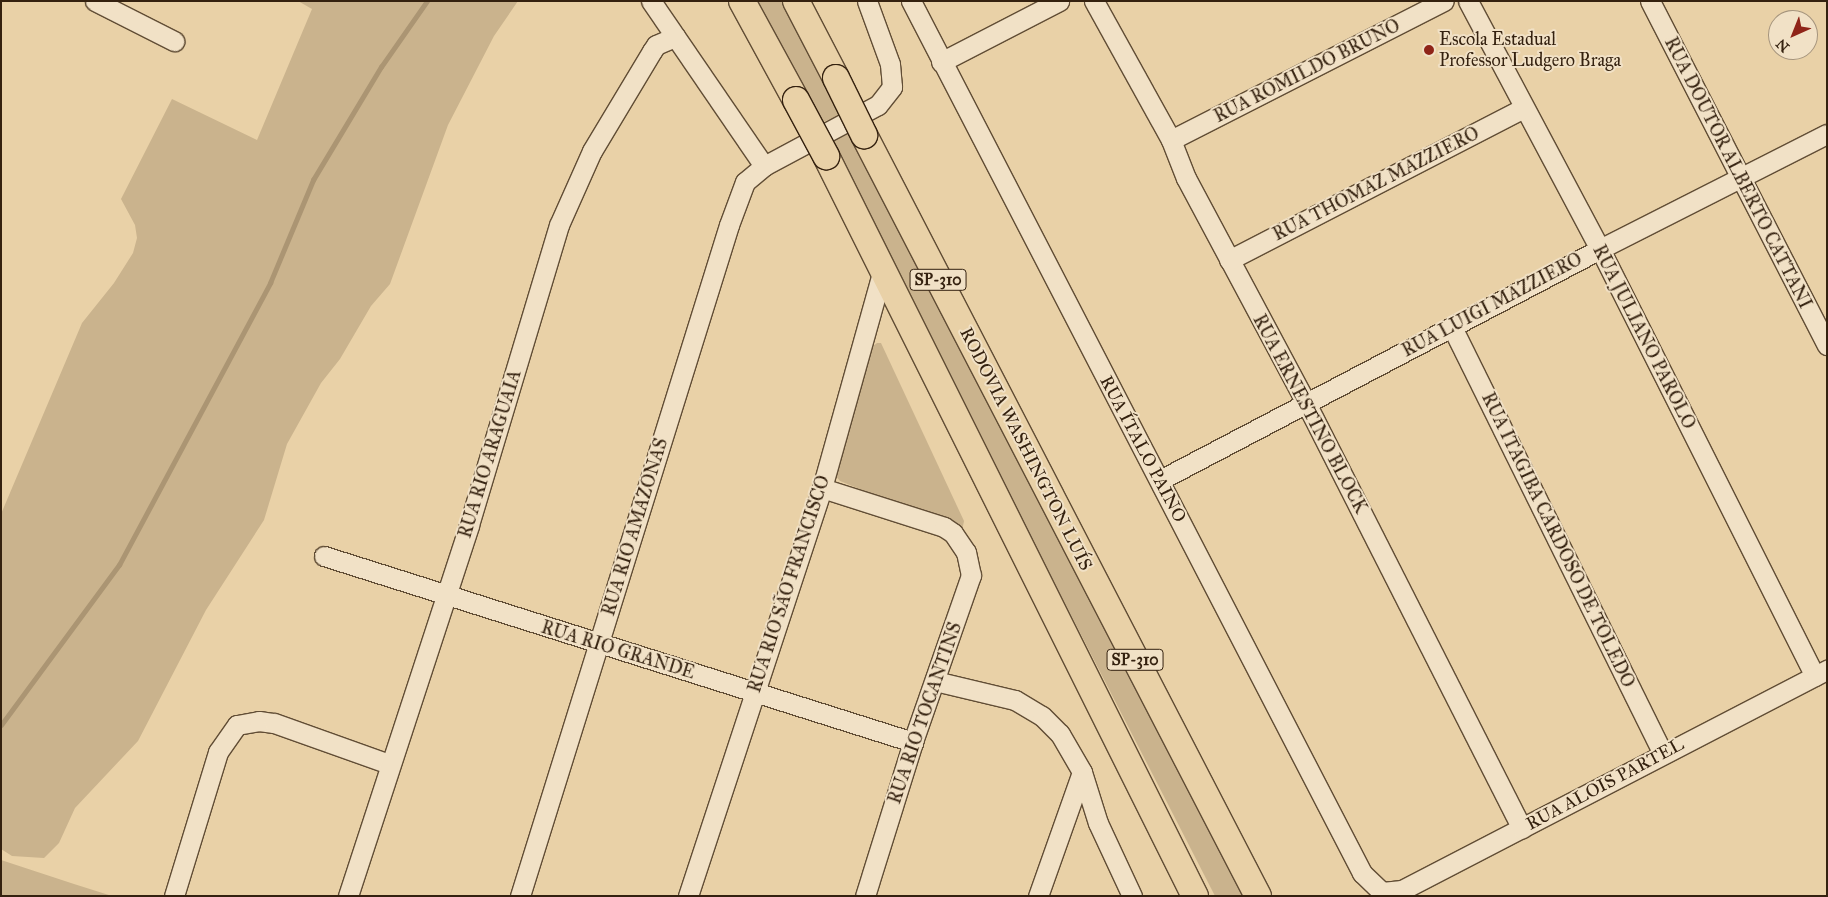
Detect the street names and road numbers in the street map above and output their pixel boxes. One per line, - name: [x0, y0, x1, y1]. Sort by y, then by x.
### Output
- street label: RUA ROMILDO BRUNO: [1210, 15, 1404, 127]
- street label: RUA DOUTOR ALBERTO CATTANI: [1660, 34, 1816, 312]
- street label: RUA THOMAZ MAZZIERO: [1269, 123, 1483, 245]
- street label: RUA JULIANO PAROLO: [1588, 241, 1700, 433]
- street label: RUA LUIGI MAZZIERO: [1398, 248, 1586, 362]
- road number: SP-310: [909, 266, 967, 294]
- street label: RUA ERNESTINO BLOCK: [1248, 311, 1372, 517]
- street label: RODOVIA WASHINGTON LUÍS: [955, 324, 1097, 574]
- street label: RUA RIO ARAGUAIA: [454, 367, 526, 541]
- street label: RUA ÍTALO PAINO: [1095, 372, 1191, 526]
- street label: RUA ITAGIBA CARDOSO DE TOLEDO: [1477, 389, 1639, 691]
- street label: RUA RIO AMAZONAS: [598, 436, 672, 618]
- street label: RUA RIO SÃO FRANCISCO: [744, 473, 834, 695]
- street label: RUA RIO GRANDE: [539, 616, 697, 684]
- street label: RUA RIO TOCANTINS: [884, 619, 966, 807]
- road number: SP-310: [1106, 646, 1164, 674]
- street label: RUA ALOIS PARTEL: [1523, 733, 1687, 835]

